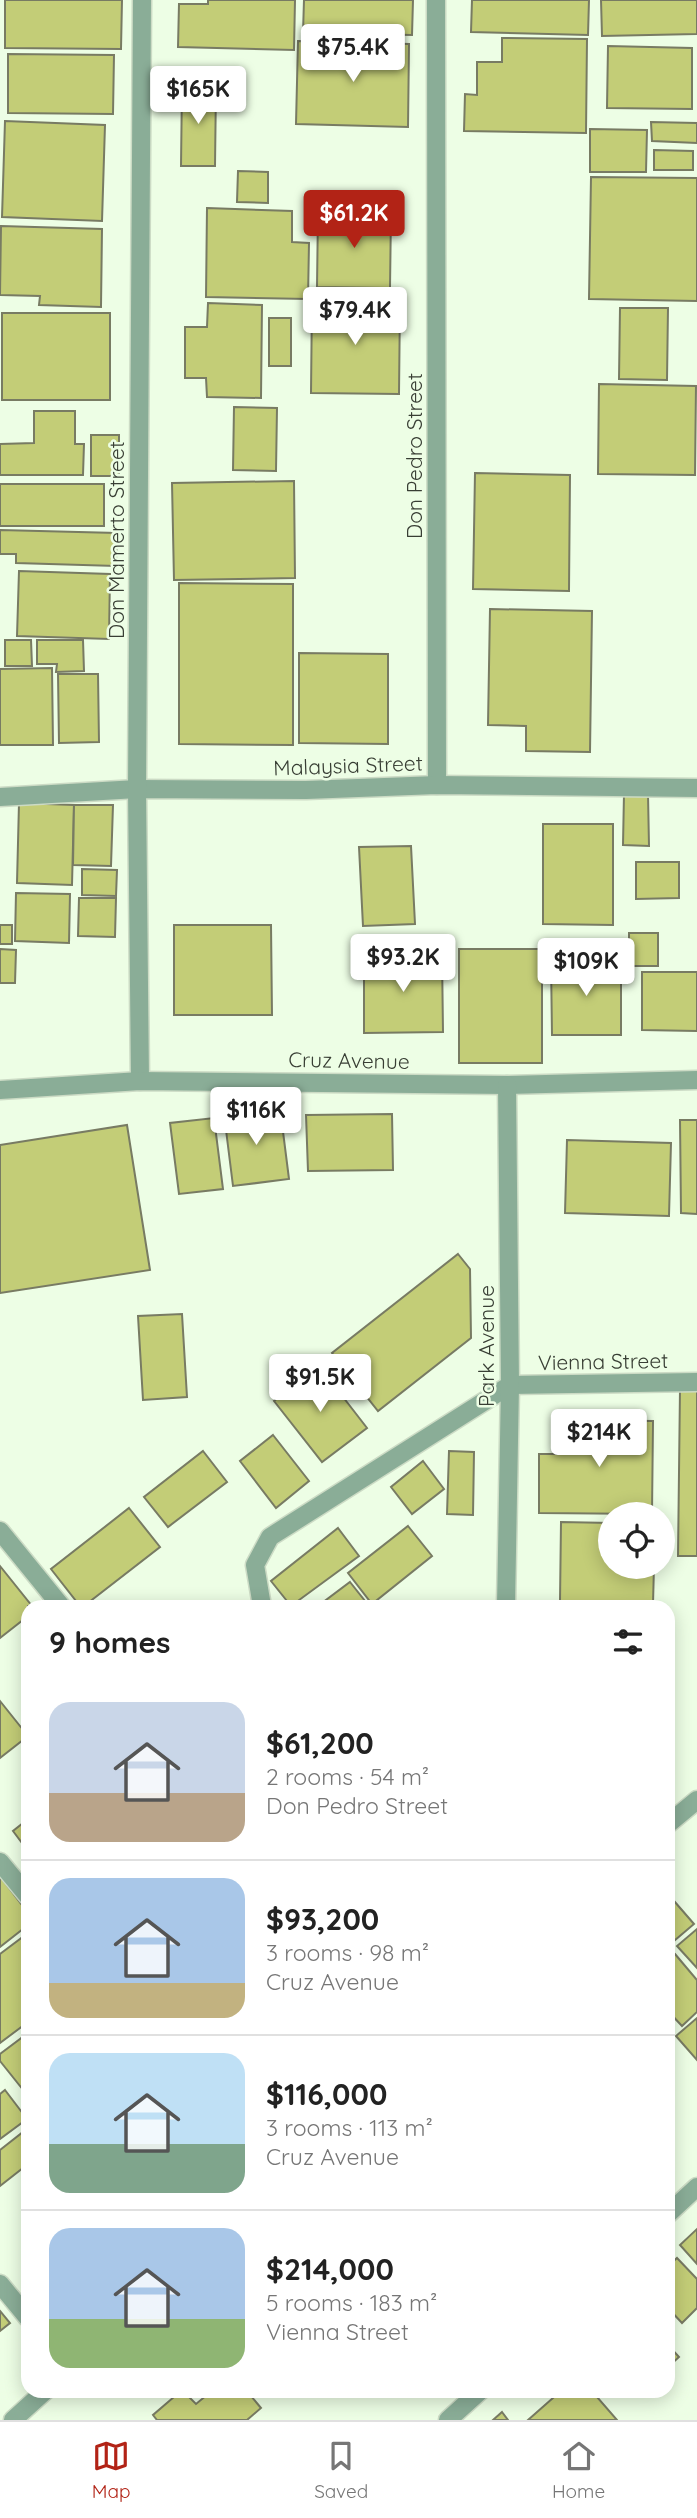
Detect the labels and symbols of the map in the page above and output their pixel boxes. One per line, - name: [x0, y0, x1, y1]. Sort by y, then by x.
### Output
- pin: $75.4K: [296, 24, 410, 84]
- pin: $165K: [149, 66, 247, 126]
- pin: $61.2K: [297, 190, 411, 250]
- pin: $79.4K: [298, 288, 412, 347]
- street label: Don Pedro Street: [401, 373, 427, 539]
- street label: Don Mamerto Street: [103, 441, 129, 639]
- street label: Malaysia Street: [273, 749, 423, 781]
- pin: $93.2K: [346, 934, 460, 994]
- pin: $109K: [537, 939, 635, 998]
- street label: Cruz Avenue: [288, 1046, 410, 1074]
- pin: $116K: [207, 1088, 305, 1147]
- street label: Park Avenue: [473, 1285, 499, 1407]
- street label: Vienna Street: [538, 1347, 668, 1375]
- pin: $91.5K: [263, 1354, 377, 1414]
- pin: $214K: [550, 1410, 648, 1469]

